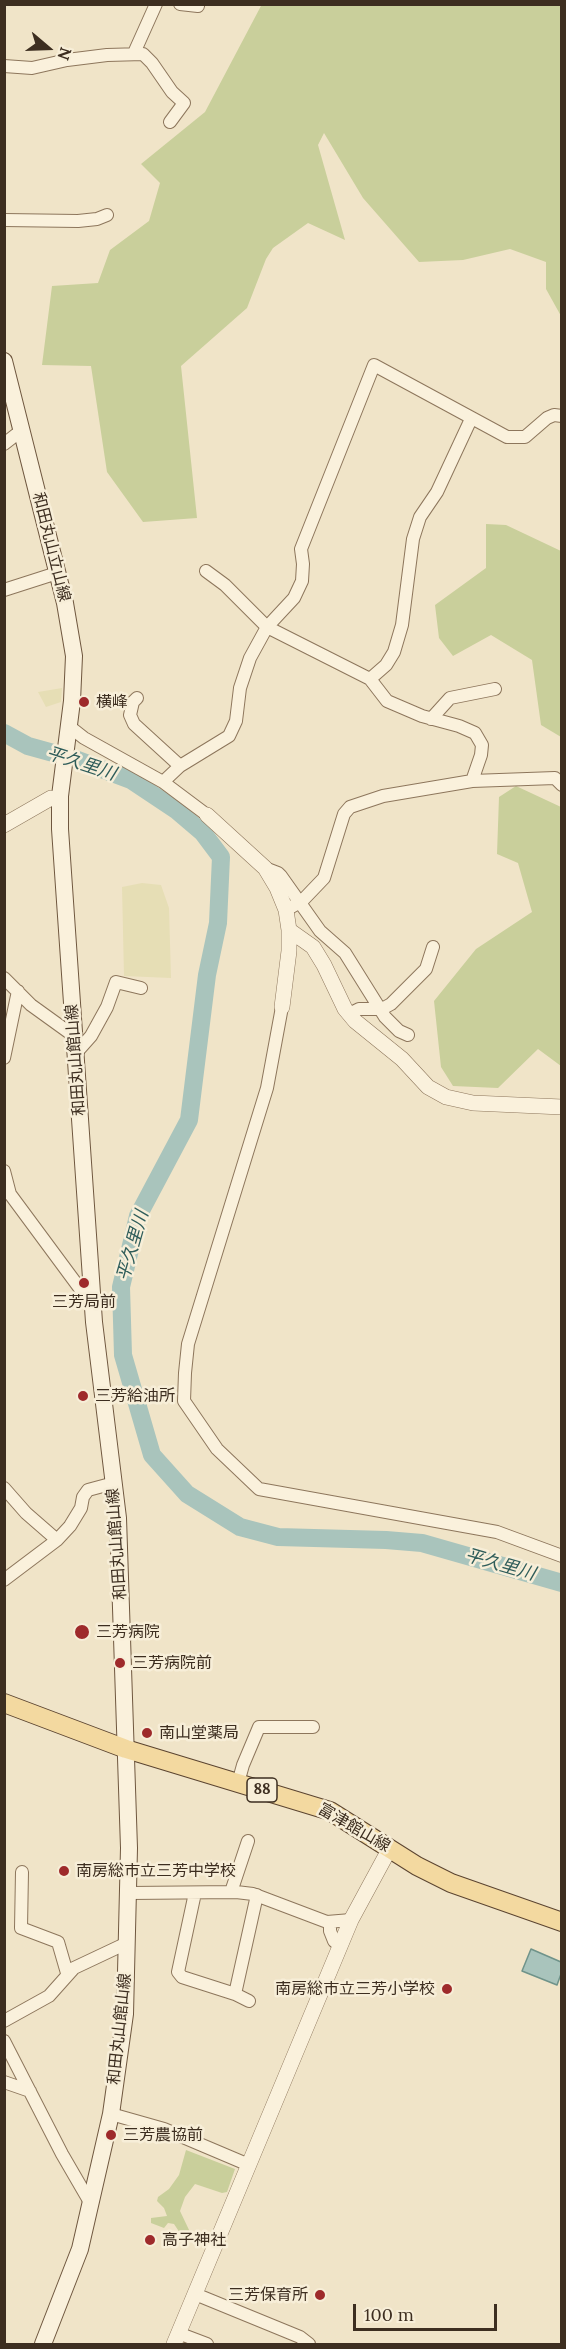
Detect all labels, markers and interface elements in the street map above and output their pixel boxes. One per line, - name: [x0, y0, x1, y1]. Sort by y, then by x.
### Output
- north arrow: [18, 18, 78, 78]
- text: N: [54, 45, 76, 63]
- street label: 和田丸山立山線: [28, 490, 74, 604]
- place label: 横峰: [96, 692, 128, 712]
- marker: 横峰: [77, 695, 91, 709]
- water label: 平久里川: [43, 743, 119, 785]
- street label: 和田丸山館山線: [63, 1003, 89, 1117]
- water label: 平久里川: [113, 1208, 153, 1284]
- marker: 三芳局前: [77, 1276, 91, 1290]
- place label: 三芳局前: [52, 1292, 116, 1312]
- place label: 三芳給油所: [95, 1386, 175, 1406]
- marker: 三芳給油所: [76, 1389, 90, 1403]
- street label: 和田丸山館山線: [104, 1487, 130, 1601]
- water label: 平久里川: [462, 1545, 538, 1585]
- place label: 三芳病院: [96, 1622, 160, 1642]
- marker: 三芳病院: [73, 1623, 91, 1641]
- place label: 三芳病院前: [132, 1653, 212, 1673]
- marker: 三芳病院前: [113, 1656, 127, 1670]
- place label: 南山堂薬局: [159, 1723, 239, 1743]
- marker: 南山堂薬局: [140, 1726, 154, 1740]
- road number: 88: [247, 1778, 277, 1802]
- street label: 富津館山線: [315, 1800, 393, 1856]
- place label: 南房総市立三芳中学校: [76, 1861, 236, 1881]
- marker: 南房総市立三芳中学校: [57, 1864, 71, 1878]
- street label: 和田丸山館山線: [105, 1972, 135, 2086]
- place label: 南房総市立三芳小学校: [275, 1979, 435, 1999]
- marker: 南房総市立三芳小学校: [440, 1982, 454, 1996]
- place label: 三芳農協前: [123, 2125, 203, 2145]
- marker: 三芳農協前: [104, 2128, 118, 2142]
- place label: 高子神社: [162, 2230, 226, 2250]
- marker: 高子神社: [143, 2233, 157, 2247]
- place label: 三芳保育所: [228, 2285, 308, 2305]
- marker: 三芳保育所: [313, 2288, 327, 2302]
- scale bar: [356, 2292, 500, 2330]
- text: 100 m: [364, 2303, 414, 2326]

